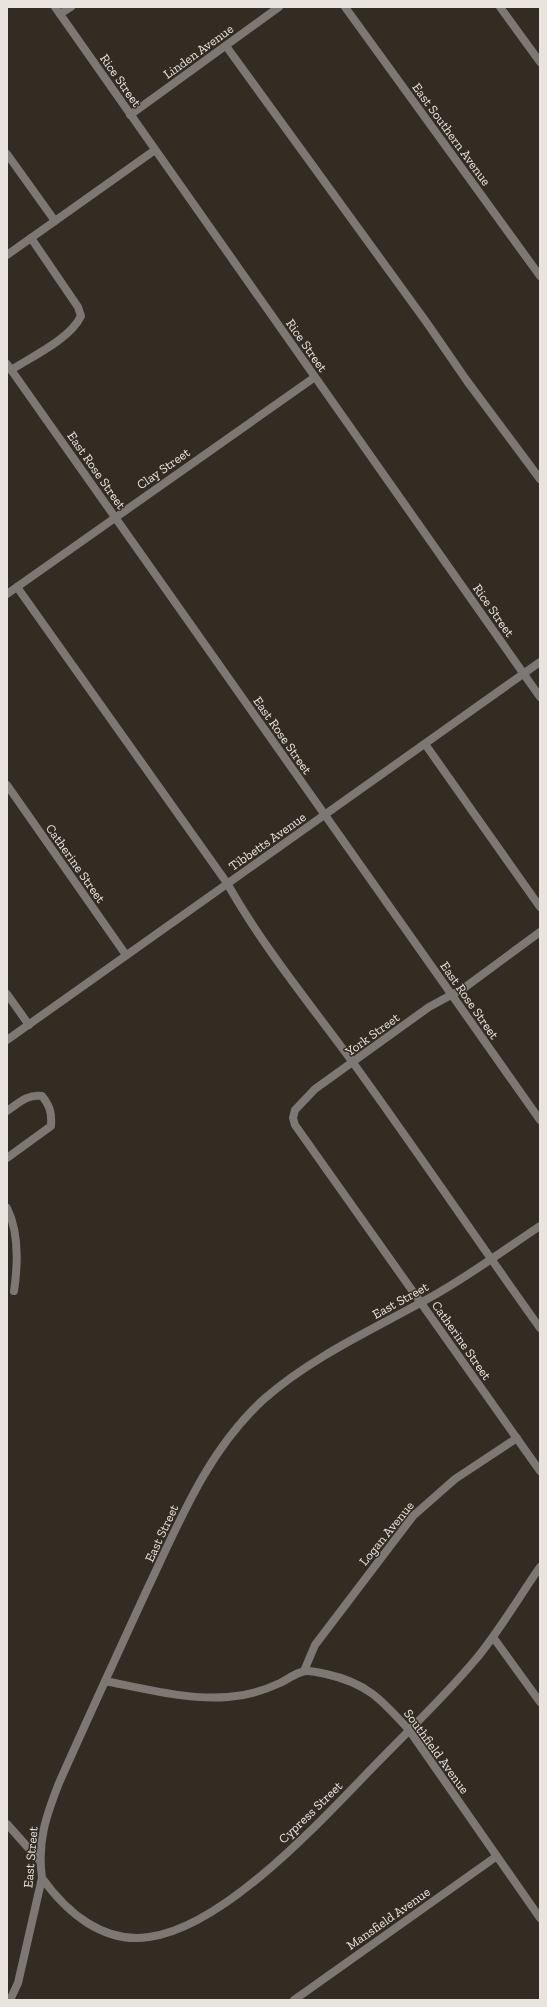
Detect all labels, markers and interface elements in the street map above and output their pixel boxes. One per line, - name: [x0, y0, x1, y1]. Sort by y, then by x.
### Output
- street label: Linden Avenue: [160, 21, 236, 82]
- street label: Rice Street: [97, 51, 144, 110]
- street label: East Southern Avenue: [409, 80, 494, 189]
- street label: Rice Street: [283, 316, 330, 375]
- street label: East Rose Street: [64, 429, 129, 512]
- street label: Clay Street: [134, 445, 193, 492]
- street label: Rice Street: [470, 581, 517, 640]
- street label: East Rose Street: [250, 694, 315, 777]
- street label: Tibbetts Avenue: [226, 809, 309, 874]
- street label: Catherine Street: [43, 821, 108, 906]
- street label: East Rose Street: [437, 959, 502, 1042]
- street label: York Street: [342, 1010, 402, 1060]
- street label: East Street: [370, 1279, 431, 1322]
- street label: Catherine Street: [429, 1298, 494, 1383]
- street label: Logan Avenue: [356, 1498, 417, 1568]
- street label: East Street: [142, 1502, 181, 1564]
- street label: Southfield Avenue: [401, 1706, 472, 1796]
- street label: Cypress Street: [276, 1778, 345, 1846]
- street label: East Street: [20, 1826, 41, 1888]
- street label: Mansfield Avenue: [344, 1884, 433, 1953]

